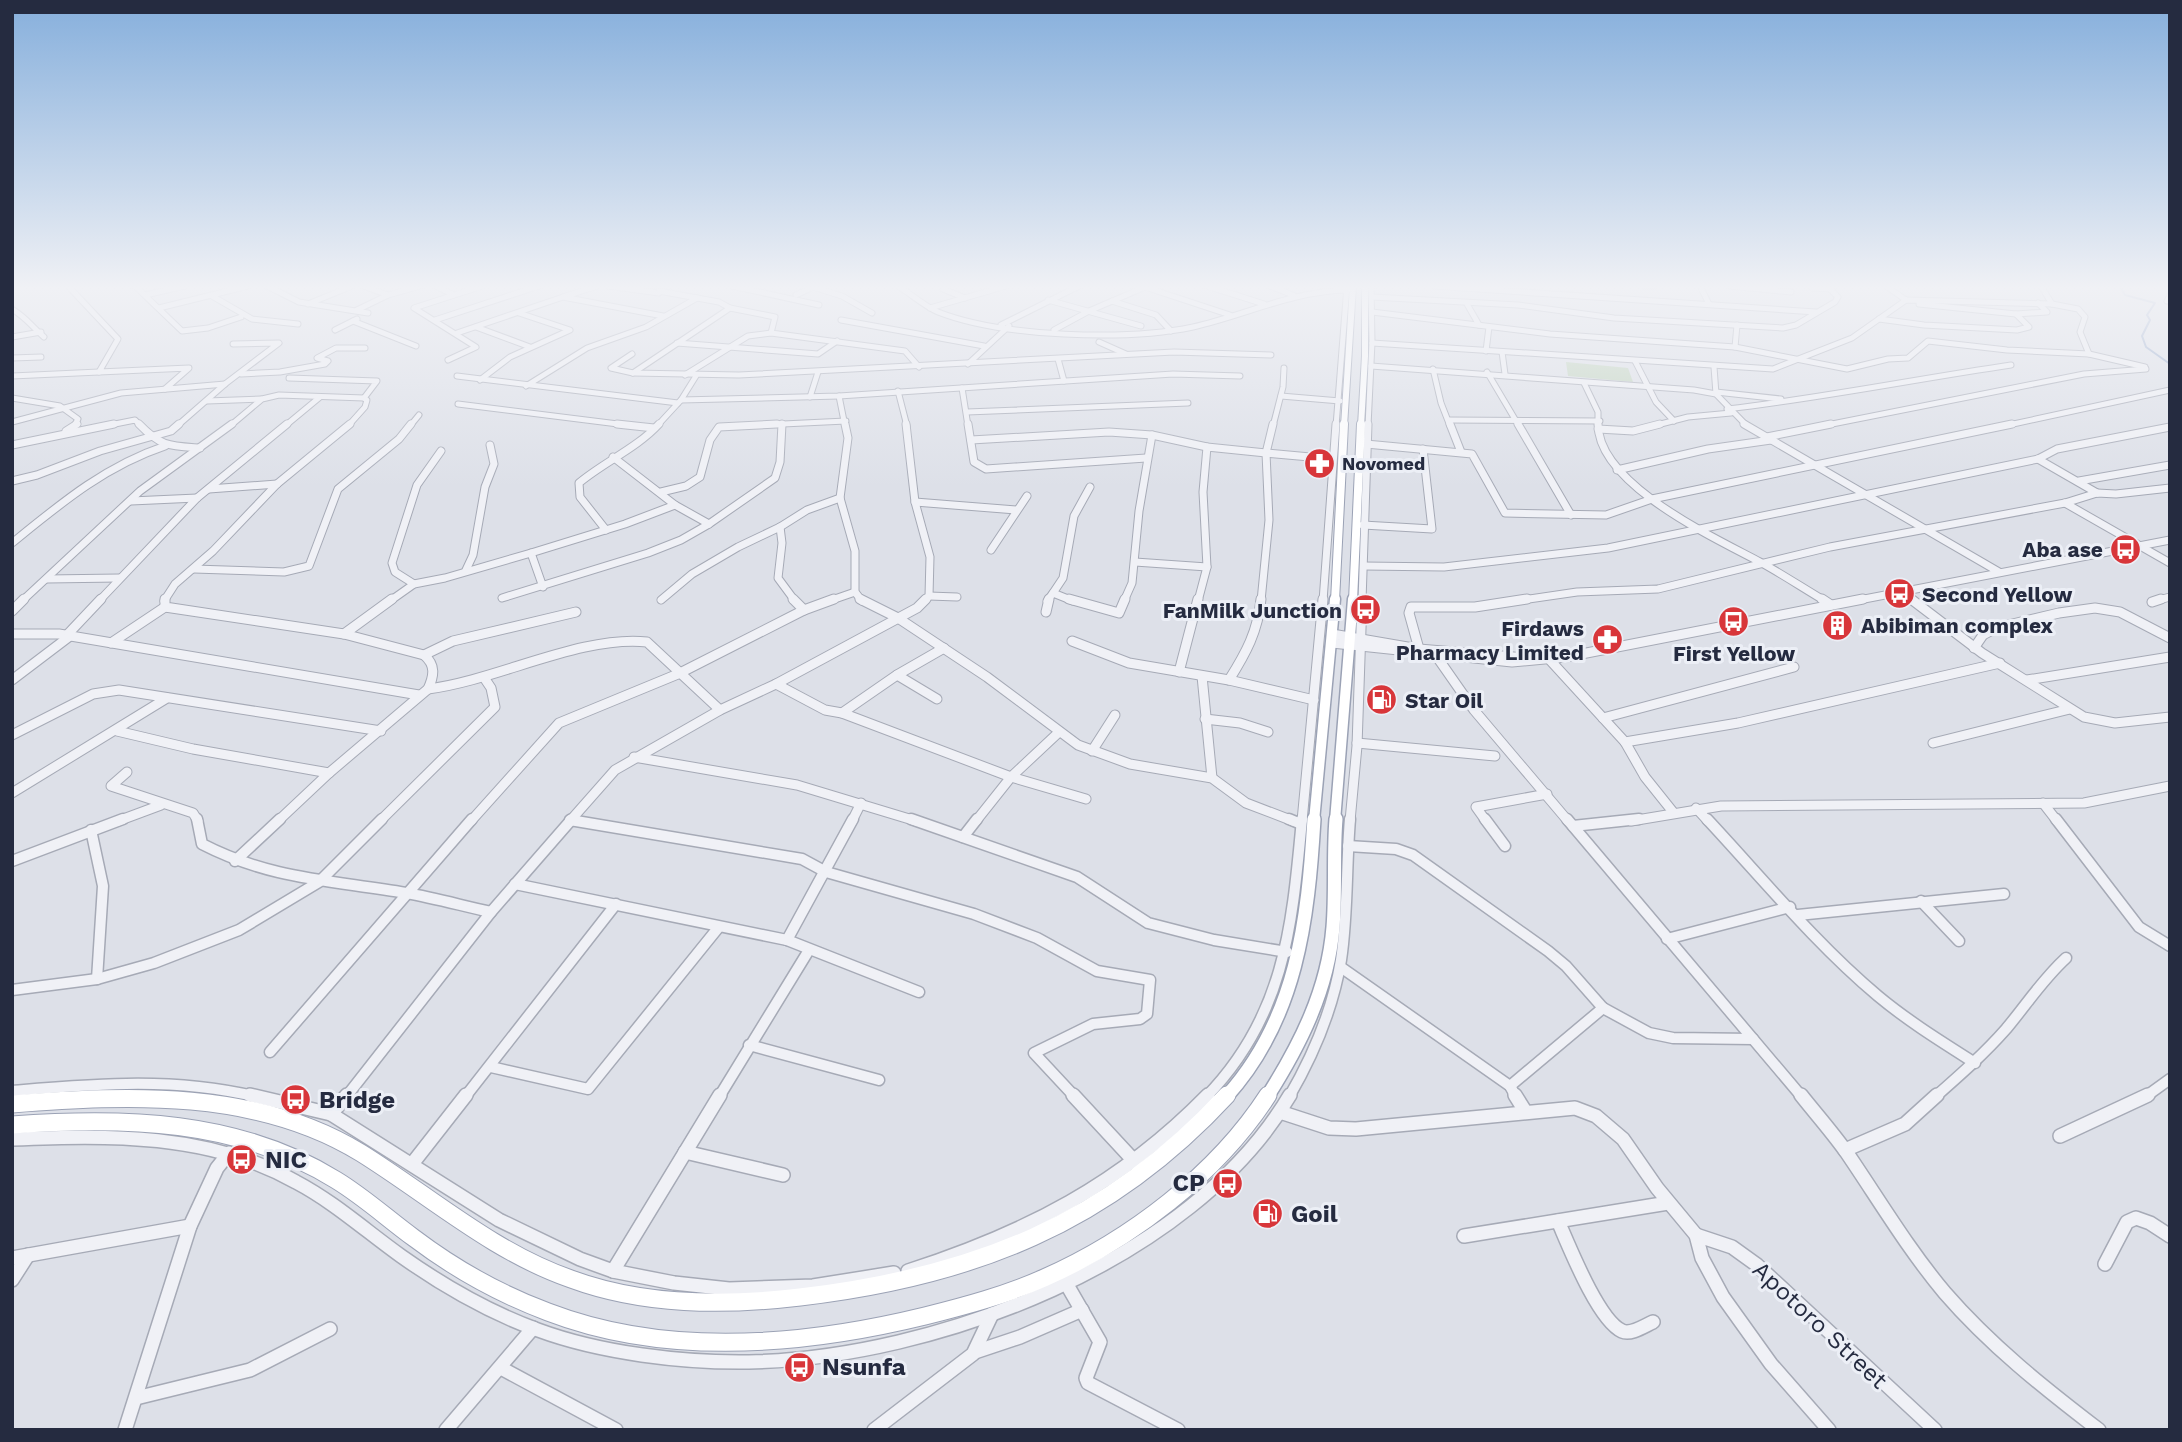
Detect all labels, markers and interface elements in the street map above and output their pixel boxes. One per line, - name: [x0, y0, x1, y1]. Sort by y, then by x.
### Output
- pharmacy icon: Novomed: [1302, 446, 1336, 480]
- place label: Novomed: [1342, 453, 1425, 474]
- bus stop icon: Aba ase: [2109, 532, 2143, 566]
- place label: Aba ase: [2022, 537, 2103, 562]
- bus stop icon: Second Yellow: [1882, 577, 1916, 611]
- place label: Second Yellow: [1922, 582, 2072, 607]
- bus stop icon: FanMilk Junction: [1348, 593, 1382, 627]
- place label: FanMilk Junction: [1163, 598, 1342, 623]
- bus stop icon: First Yellow: [1717, 604, 1751, 638]
- building icon: Abibiman complex: [1821, 608, 1855, 642]
- place label: Abibiman complex: [1861, 613, 2054, 638]
- place label: Firdaws Pharmacy Limited: [1396, 616, 1584, 665]
- pharmacy icon: Firdaws Pharmacy Limited: [1590, 623, 1624, 657]
- place label: First Yellow: [1673, 641, 1795, 666]
- fuel station icon: Star Oil: [1365, 683, 1399, 717]
- place label: Star Oil: [1405, 688, 1483, 713]
- bus stop icon: Bridge: [279, 1083, 313, 1117]
- place label: Bridge: [319, 1086, 395, 1114]
- bus stop icon: NIC: [225, 1143, 259, 1177]
- place label: NIC: [265, 1146, 307, 1174]
- bus stop icon: CP: [1211, 1166, 1245, 1200]
- place label: CP: [1173, 1169, 1205, 1197]
- fuel station icon: Goil: [1251, 1197, 1285, 1231]
- place label: Goil: [1291, 1200, 1338, 1228]
- street label: Apotoro Street: [1747, 1256, 1893, 1394]
- bus stop icon: Nsunfa: [782, 1350, 816, 1384]
- place label: Nsunfa: [822, 1353, 906, 1381]

